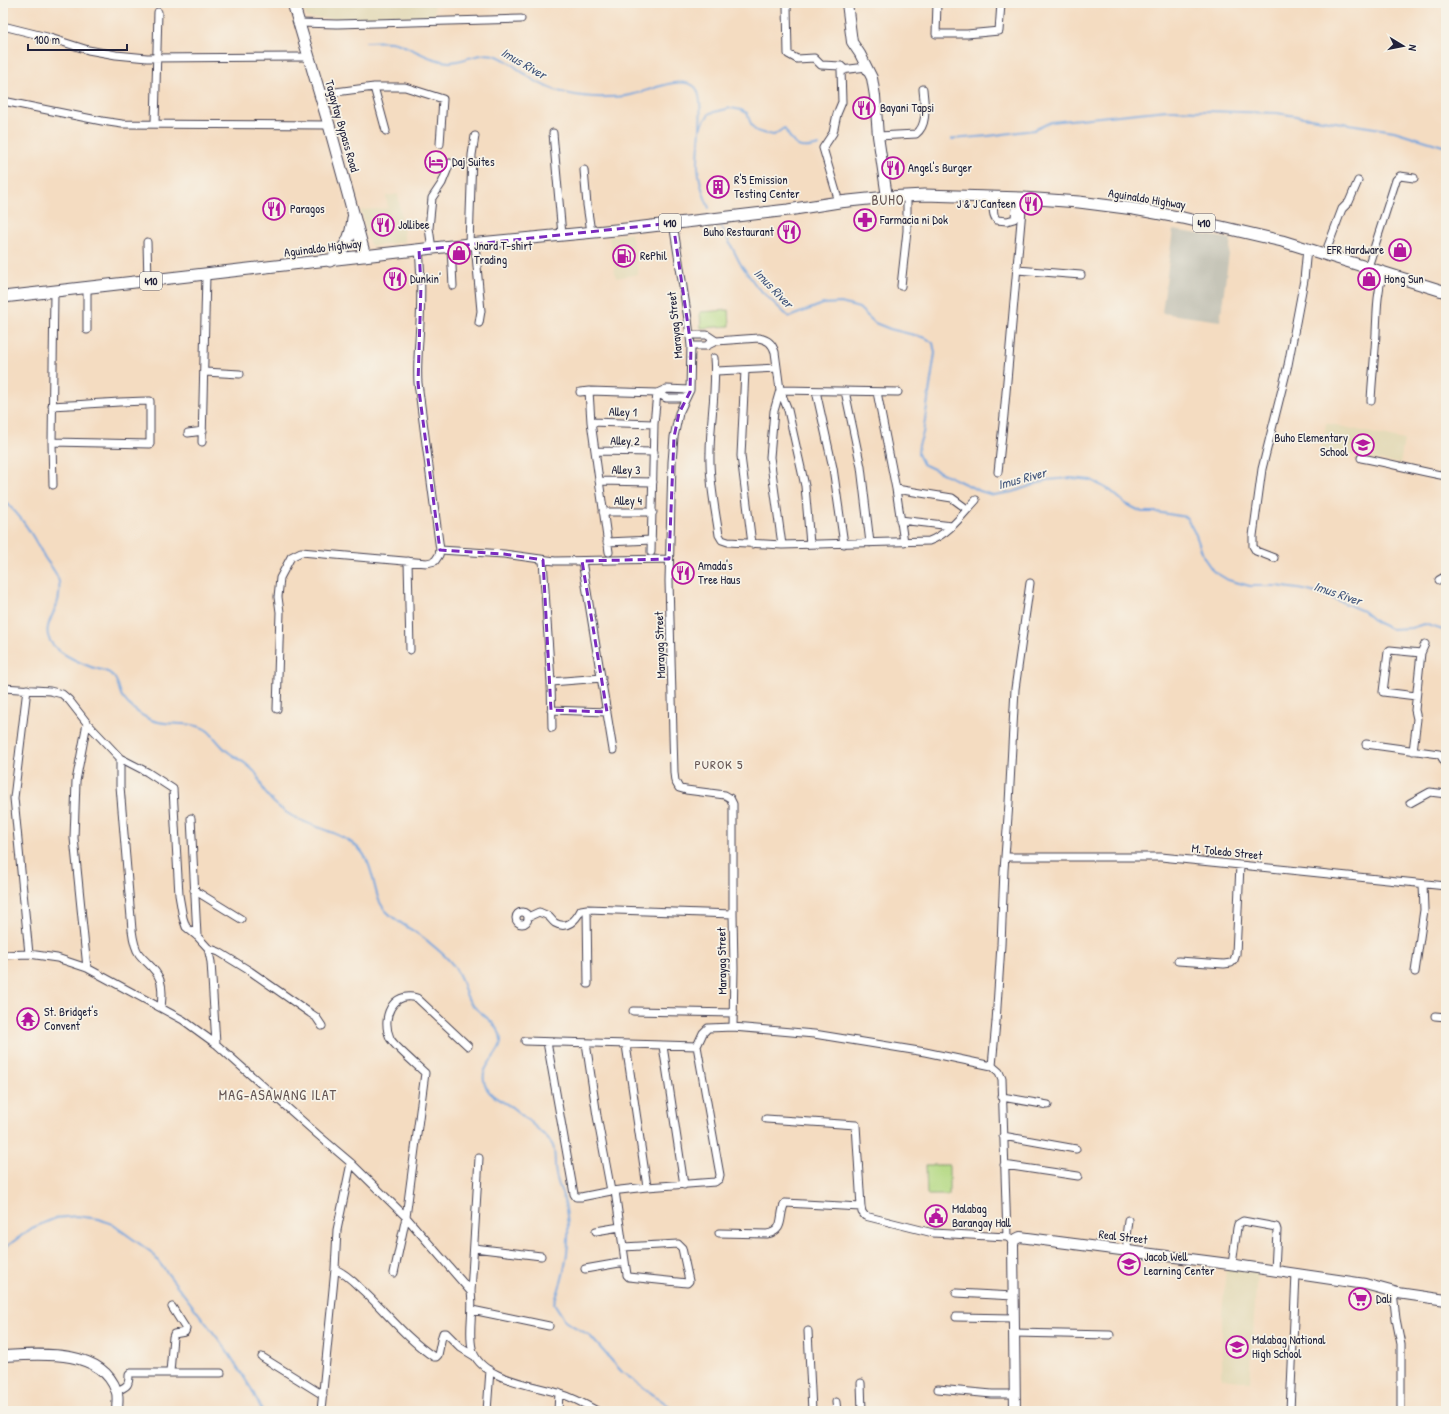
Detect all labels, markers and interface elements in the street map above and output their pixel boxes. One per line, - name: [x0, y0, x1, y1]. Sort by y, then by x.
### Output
- scale bar: [28, 26, 127, 52]
- north arrow: [1383, 26, 1423, 66]
- text: 100 m: [34, 31, 60, 48]
- water label: Imus River: [498, 43, 552, 84]
- text: N: [1405, 44, 1420, 52]
- street label: Tagaytay Bypass Road: [321, 78, 364, 174]
- restaurant icon: Bayani Tapsi: [851, 95, 877, 121]
- place label: Bayani Tapsi: [880, 99, 934, 116]
- hotel icon: Daj Suites: [423, 149, 449, 175]
- place label: Daj Suites: [452, 153, 495, 170]
- restaurant icon: Angel's Burger: [880, 155, 906, 181]
- place label: Angel's Burger: [908, 159, 973, 176]
- place label: R'5 Emission Testing Center: [734, 171, 800, 202]
- building icon: R'5 Emission Testing Center: [705, 174, 731, 200]
- street label: Aguinaldo Highway: [1107, 184, 1187, 213]
- district label: BUHO: [871, 190, 905, 209]
- restaurant icon: J & J Canteen: [1018, 191, 1044, 217]
- place label: J & J Canteen: [957, 195, 1016, 212]
- restaurant icon: Paragos: [261, 196, 287, 222]
- place label: Paragos: [290, 200, 325, 217]
- pharmacy icon: Farmacia ni Dok: [852, 207, 878, 233]
- place label: Farmacia ni Dok: [879, 211, 948, 228]
- restaurant icon: Jollibee: [370, 212, 396, 238]
- road number: 410: [659, 214, 681, 232]
- road number: 410: [1193, 214, 1215, 232]
- place label: Jollibee: [398, 216, 430, 233]
- restaurant icon: Buho Restaurant: [776, 219, 802, 245]
- place label: Buho Restaurant: [703, 223, 775, 240]
- street label: Aguinaldo Highway: [283, 234, 363, 261]
- place label: Jnard T-shirt Trading: [474, 237, 533, 268]
- shop icon: EFR Hardware: [1387, 237, 1413, 263]
- shop icon: Jnard T-shirt Trading: [446, 240, 472, 266]
- place label: EFR Hardware: [1327, 241, 1384, 258]
- fuel station icon: RePhil: [611, 243, 637, 269]
- place label: RePhil: [640, 247, 668, 264]
- water label: Imus River: [750, 264, 799, 313]
- restaurant icon: Dunkin': [382, 266, 408, 292]
- shop icon: Hong Sun: [1356, 266, 1382, 292]
- place label: Dunkin': [410, 270, 441, 287]
- place label: Hong Sun: [1384, 270, 1424, 287]
- road number: 410: [140, 272, 162, 290]
- street label: Marayag Street: [662, 290, 686, 359]
- street label: Alley 1: [609, 403, 637, 420]
- place label: Buho Elementary School: [1274, 429, 1349, 460]
- street label: Alley 2: [610, 432, 640, 449]
- school or university icon: Buho Elementary School: [1350, 432, 1376, 458]
- street label: Alley 3: [611, 461, 641, 478]
- water label: Imus River: [996, 462, 1050, 493]
- street label: Alley 4: [614, 492, 643, 509]
- place label: Amada's Tree Haus: [698, 557, 741, 588]
- restaurant icon: Amada's Tree Haus: [670, 560, 696, 586]
- water label: Imus River: [1312, 576, 1366, 610]
- street label: Marayag Street: [650, 610, 669, 679]
- district label: PUROK 5: [695, 755, 743, 773]
- street label: M. Toledo Street: [1191, 839, 1264, 864]
- street label: Marayag Street: [712, 927, 731, 995]
- place label: St. Bridget's Convent: [44, 1003, 98, 1034]
- temple icon: St. Bridget's Convent: [15, 1006, 41, 1032]
- district label: MAG-ASAWANG ILAT: [219, 1085, 337, 1104]
- place label: Malabag Barangay Hall: [952, 1200, 1012, 1231]
- public building icon: Malabag Barangay Hall: [923, 1203, 949, 1229]
- street label: Real Street: [1098, 1225, 1149, 1248]
- place label: Jacob Well Learning Center: [1144, 1248, 1215, 1279]
- school or university icon: Jacob Well Learning Center: [1116, 1251, 1142, 1277]
- supermarket icon: Dali: [1347, 1286, 1373, 1312]
- place label: Dali: [1376, 1290, 1392, 1307]
- place label: Malabag National High School: [1252, 1331, 1326, 1362]
- school or university icon: Malabag National High School: [1224, 1334, 1250, 1360]

